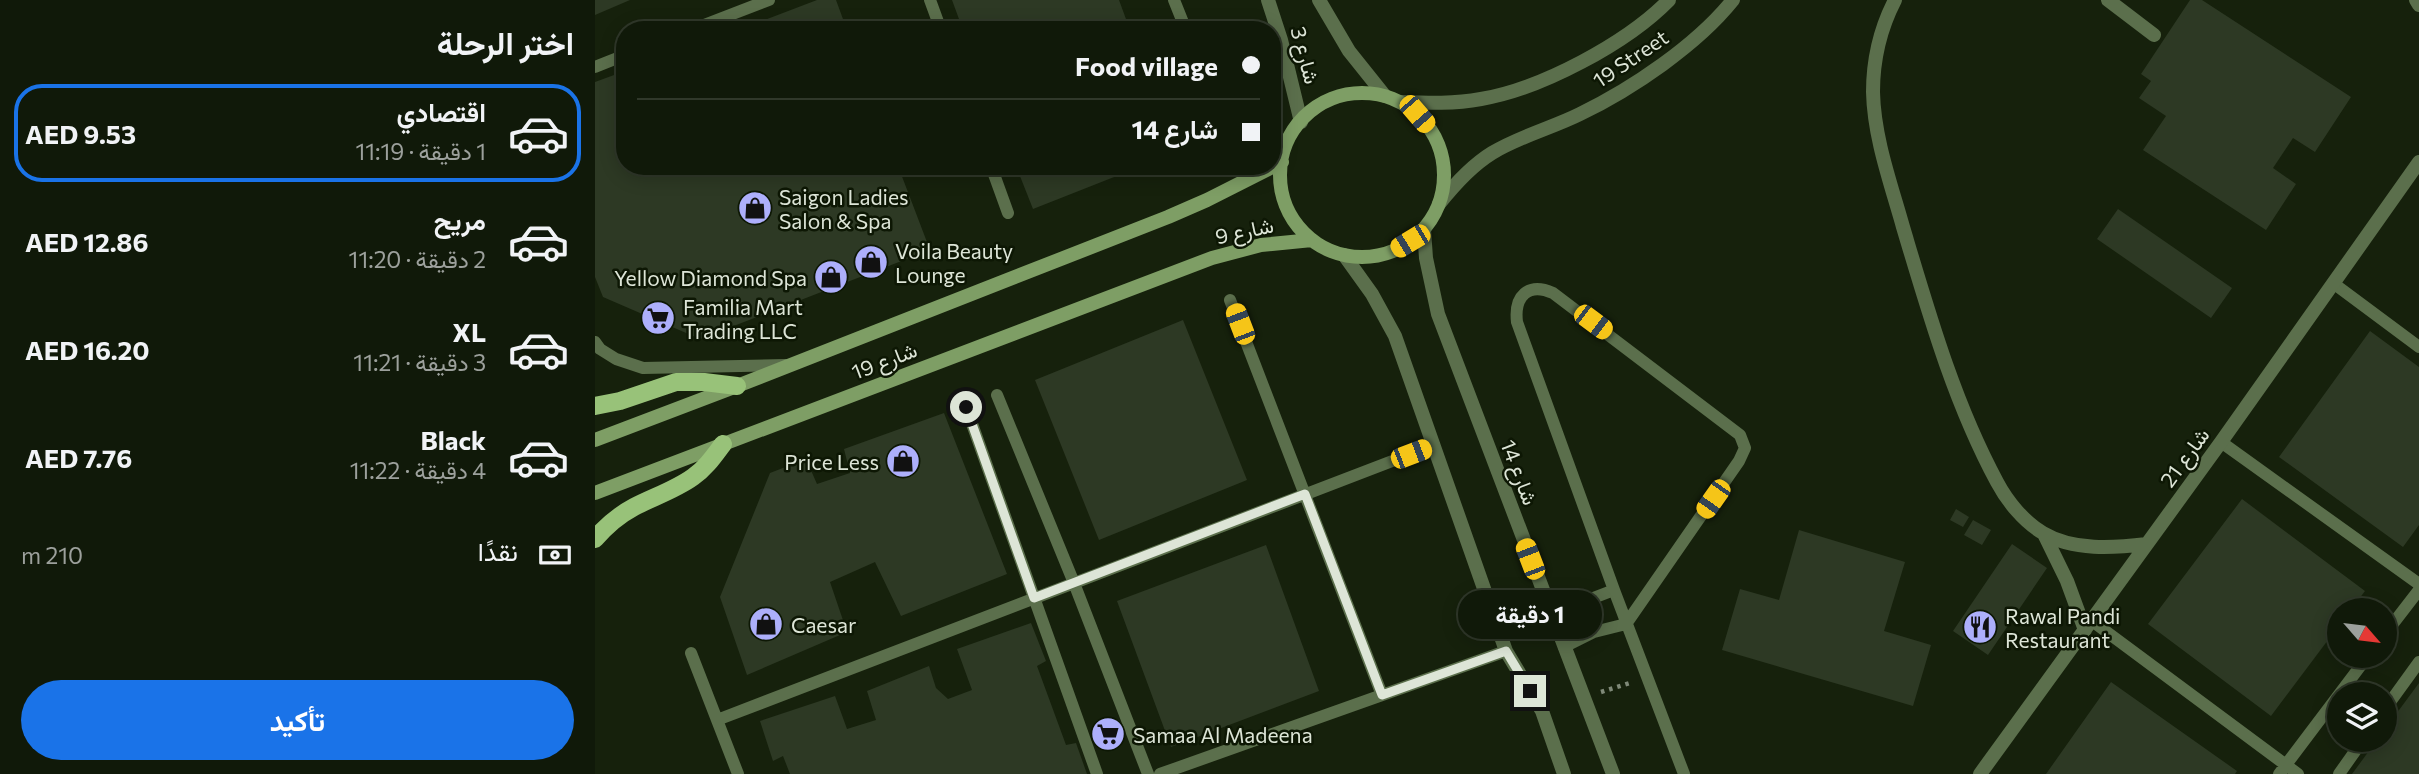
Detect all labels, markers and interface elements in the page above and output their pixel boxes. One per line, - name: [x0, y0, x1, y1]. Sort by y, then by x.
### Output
- text: اختر الرحلة: [437, 22, 574, 62]
- street label: شارع 3: [1283, 24, 1326, 87]
- street label: 19 Street: [1588, 24, 1672, 92]
- text: Food village: [1075, 50, 1218, 81]
- car: [1396, 91, 1439, 137]
- text: اقتصادي: [397, 96, 486, 127]
- icon: car: [507, 102, 570, 165]
- text: شارع 14: [1131, 113, 1218, 144]
- text: AED 9.53: [25, 118, 136, 149]
- text: 1 دقيقة · 11:19: [355, 137, 486, 165]
- place label: Saigon Ladies Salon & Spa: [779, 184, 909, 233]
- shop icon: Saigon Ladies Salon & Spa: [736, 189, 774, 227]
- text: مريح: [434, 204, 486, 235]
- icon: car: [507, 210, 570, 273]
- street label: شارع 9: [1213, 212, 1276, 251]
- car: [1387, 221, 1434, 261]
- text: AED 12.86: [25, 226, 148, 257]
- place label: Voila Beauty Lounge: [895, 238, 1013, 287]
- shop icon: Voila Beauty Lounge: [852, 243, 890, 281]
- text: 2 دقيقة · 11:20: [349, 245, 486, 273]
- shop icon: Yellow Diamond Spa: [812, 258, 850, 296]
- place label: Yellow Diamond Spa: [614, 265, 807, 290]
- place label: Familia Mart Trading LLC: [683, 294, 803, 343]
- supermarket icon: Familia Mart Trading LLC: [639, 299, 677, 337]
- car: [1223, 301, 1258, 347]
- car: [1570, 301, 1617, 343]
- text: XL: [452, 316, 486, 347]
- icon: car: [507, 318, 570, 381]
- text: AED 16.20: [25, 334, 149, 365]
- street label: شارع 19: [848, 336, 921, 387]
- text: 3 دقيقة · 11:21: [353, 348, 486, 376]
- route start: [950, 391, 982, 423]
- street label: شارع 21: [2154, 423, 2216, 493]
- text: Black: [420, 424, 486, 455]
- icon: car: [507, 426, 570, 489]
- street label: شارع 14: [1493, 436, 1544, 509]
- car: [1388, 437, 1435, 471]
- text: AED 7.76: [25, 442, 132, 473]
- shop icon: Price Less: [884, 442, 922, 480]
- place label: Price Less: [784, 449, 879, 474]
- text: 4 دقيقة · 11:22: [350, 456, 486, 484]
- car: [1693, 476, 1734, 522]
- text: نقدًا: [478, 535, 518, 566]
- icon: cash: [536, 536, 574, 574]
- car: [1513, 536, 1548, 582]
- text: 210 m: [21, 541, 83, 569]
- callout: 1 دقيقة: [1458, 590, 1602, 638]
- north arrow: [2327, 598, 2397, 668]
- map controls: [2327, 598, 2397, 752]
- text: 1 دقيقة: [1495, 600, 1565, 628]
- place label: Rawal Pandi Restaurant: [2005, 603, 2120, 652]
- shop icon: Caesar: [747, 605, 785, 643]
- restaurant icon: Rawal Pandi Restaurant: [1961, 608, 1999, 646]
- place label: Caesar: [791, 612, 856, 637]
- route end: [1514, 675, 1546, 707]
- button: تأكيد: [21, 680, 574, 760]
- button: layers: [2327, 682, 2397, 752]
- supermarket icon: Samaa Al Madeena: [1089, 715, 1127, 753]
- place label: Samaa Al Madeena: [1133, 722, 1313, 747]

